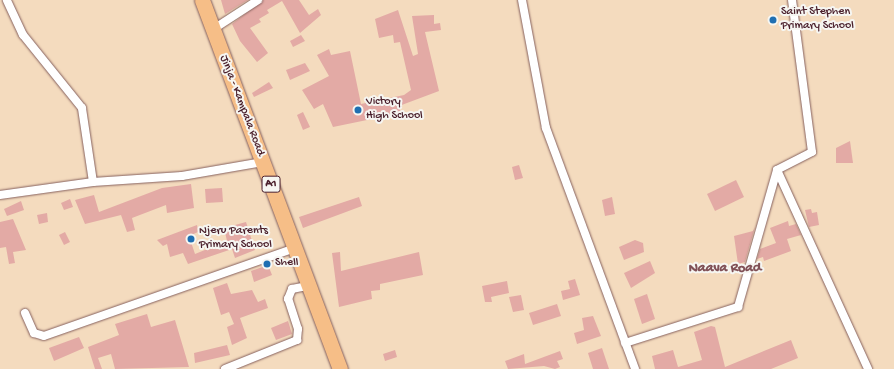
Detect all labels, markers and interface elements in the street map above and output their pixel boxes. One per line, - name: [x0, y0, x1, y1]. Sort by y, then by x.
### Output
- place label: Saint Stephen Primary School: [781, 6, 854, 34]
- marker: Saint Stephen Primary School: [768, 15, 778, 25]
- street label: Jinja - Kampala Road: [215, 53, 267, 159]
- place label: Victory High School: [366, 96, 423, 124]
- marker: Victory High School: [353, 105, 363, 115]
- road number: A1: [261, 175, 281, 193]
- place label: Njeru Parents Primary School: [199, 225, 272, 253]
- marker: Njeru Parents Primary School: [186, 234, 196, 244]
- place label: Shell: [275, 257, 298, 271]
- marker: Shell: [262, 259, 272, 269]
- district label: Naava Road: [689, 261, 761, 277]

